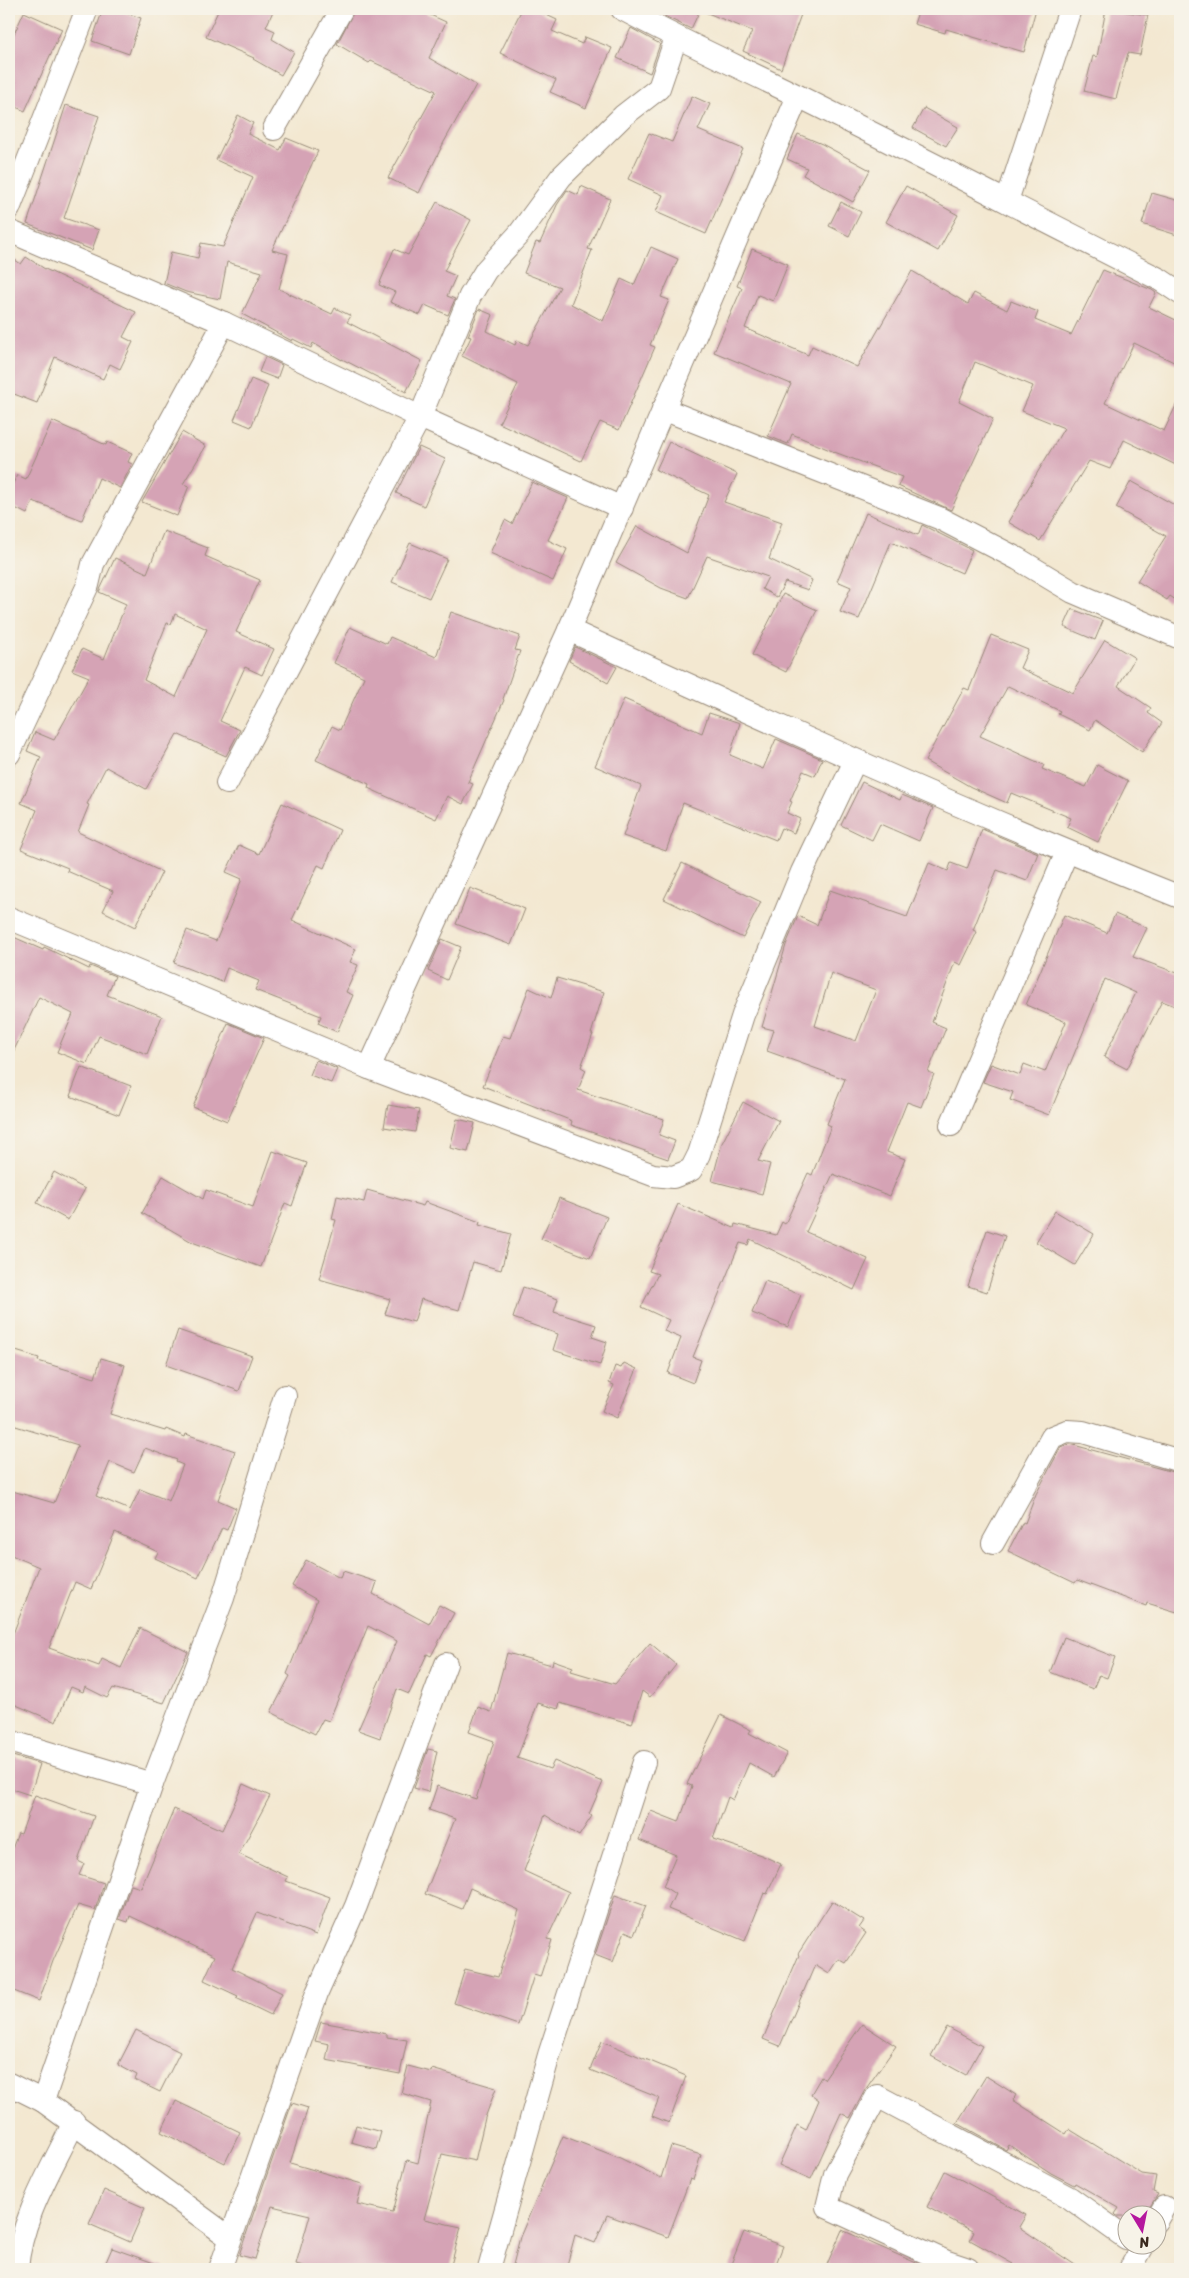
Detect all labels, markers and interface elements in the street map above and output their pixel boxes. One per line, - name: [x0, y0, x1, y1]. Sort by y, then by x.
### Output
- north arrow: [1116, 2206, 1166, 2256]
- text: N: [1137, 2229, 1152, 2256]

